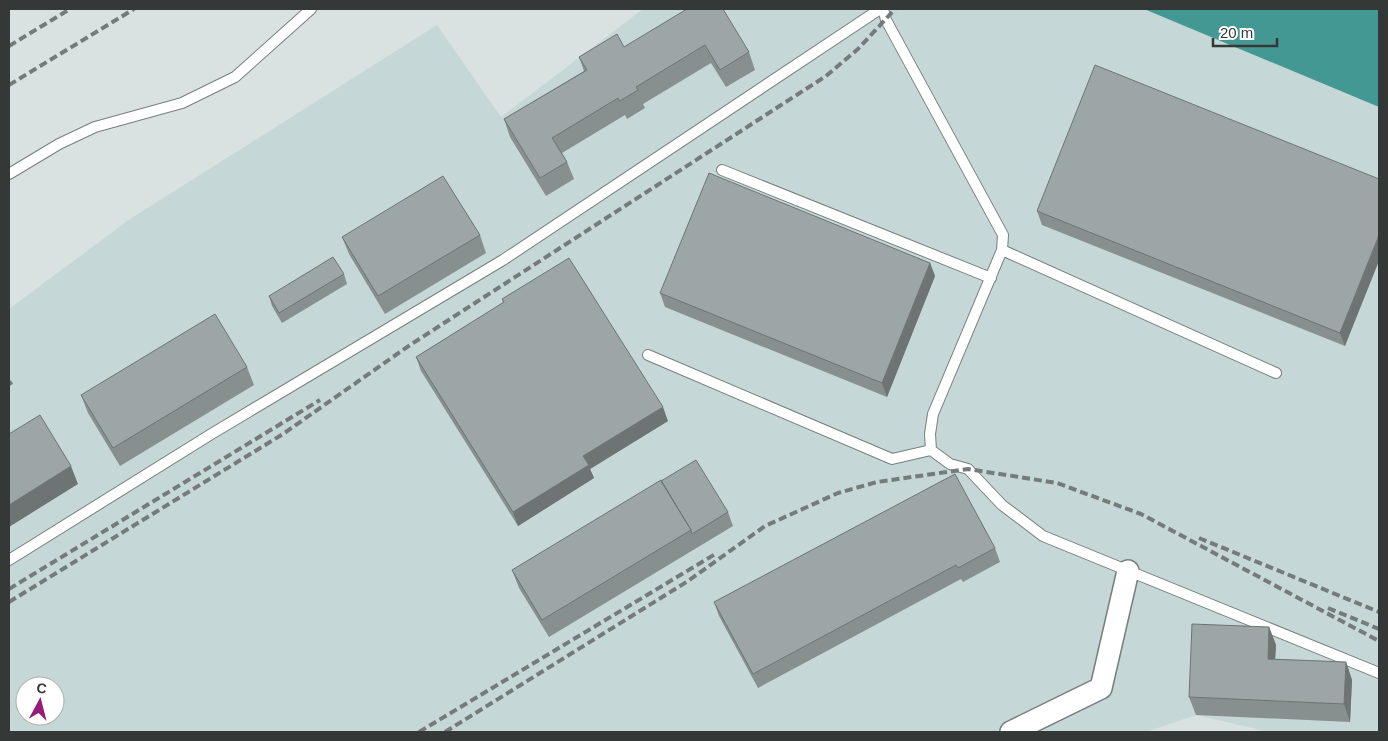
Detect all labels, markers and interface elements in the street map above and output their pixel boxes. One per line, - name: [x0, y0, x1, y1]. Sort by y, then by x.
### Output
- scale bar: [1213, 15, 1277, 47]
- text: 20 m: [1220, 24, 1253, 41]
- north arrow: [15, 676, 65, 726]
- text: С: [36, 680, 48, 697]

